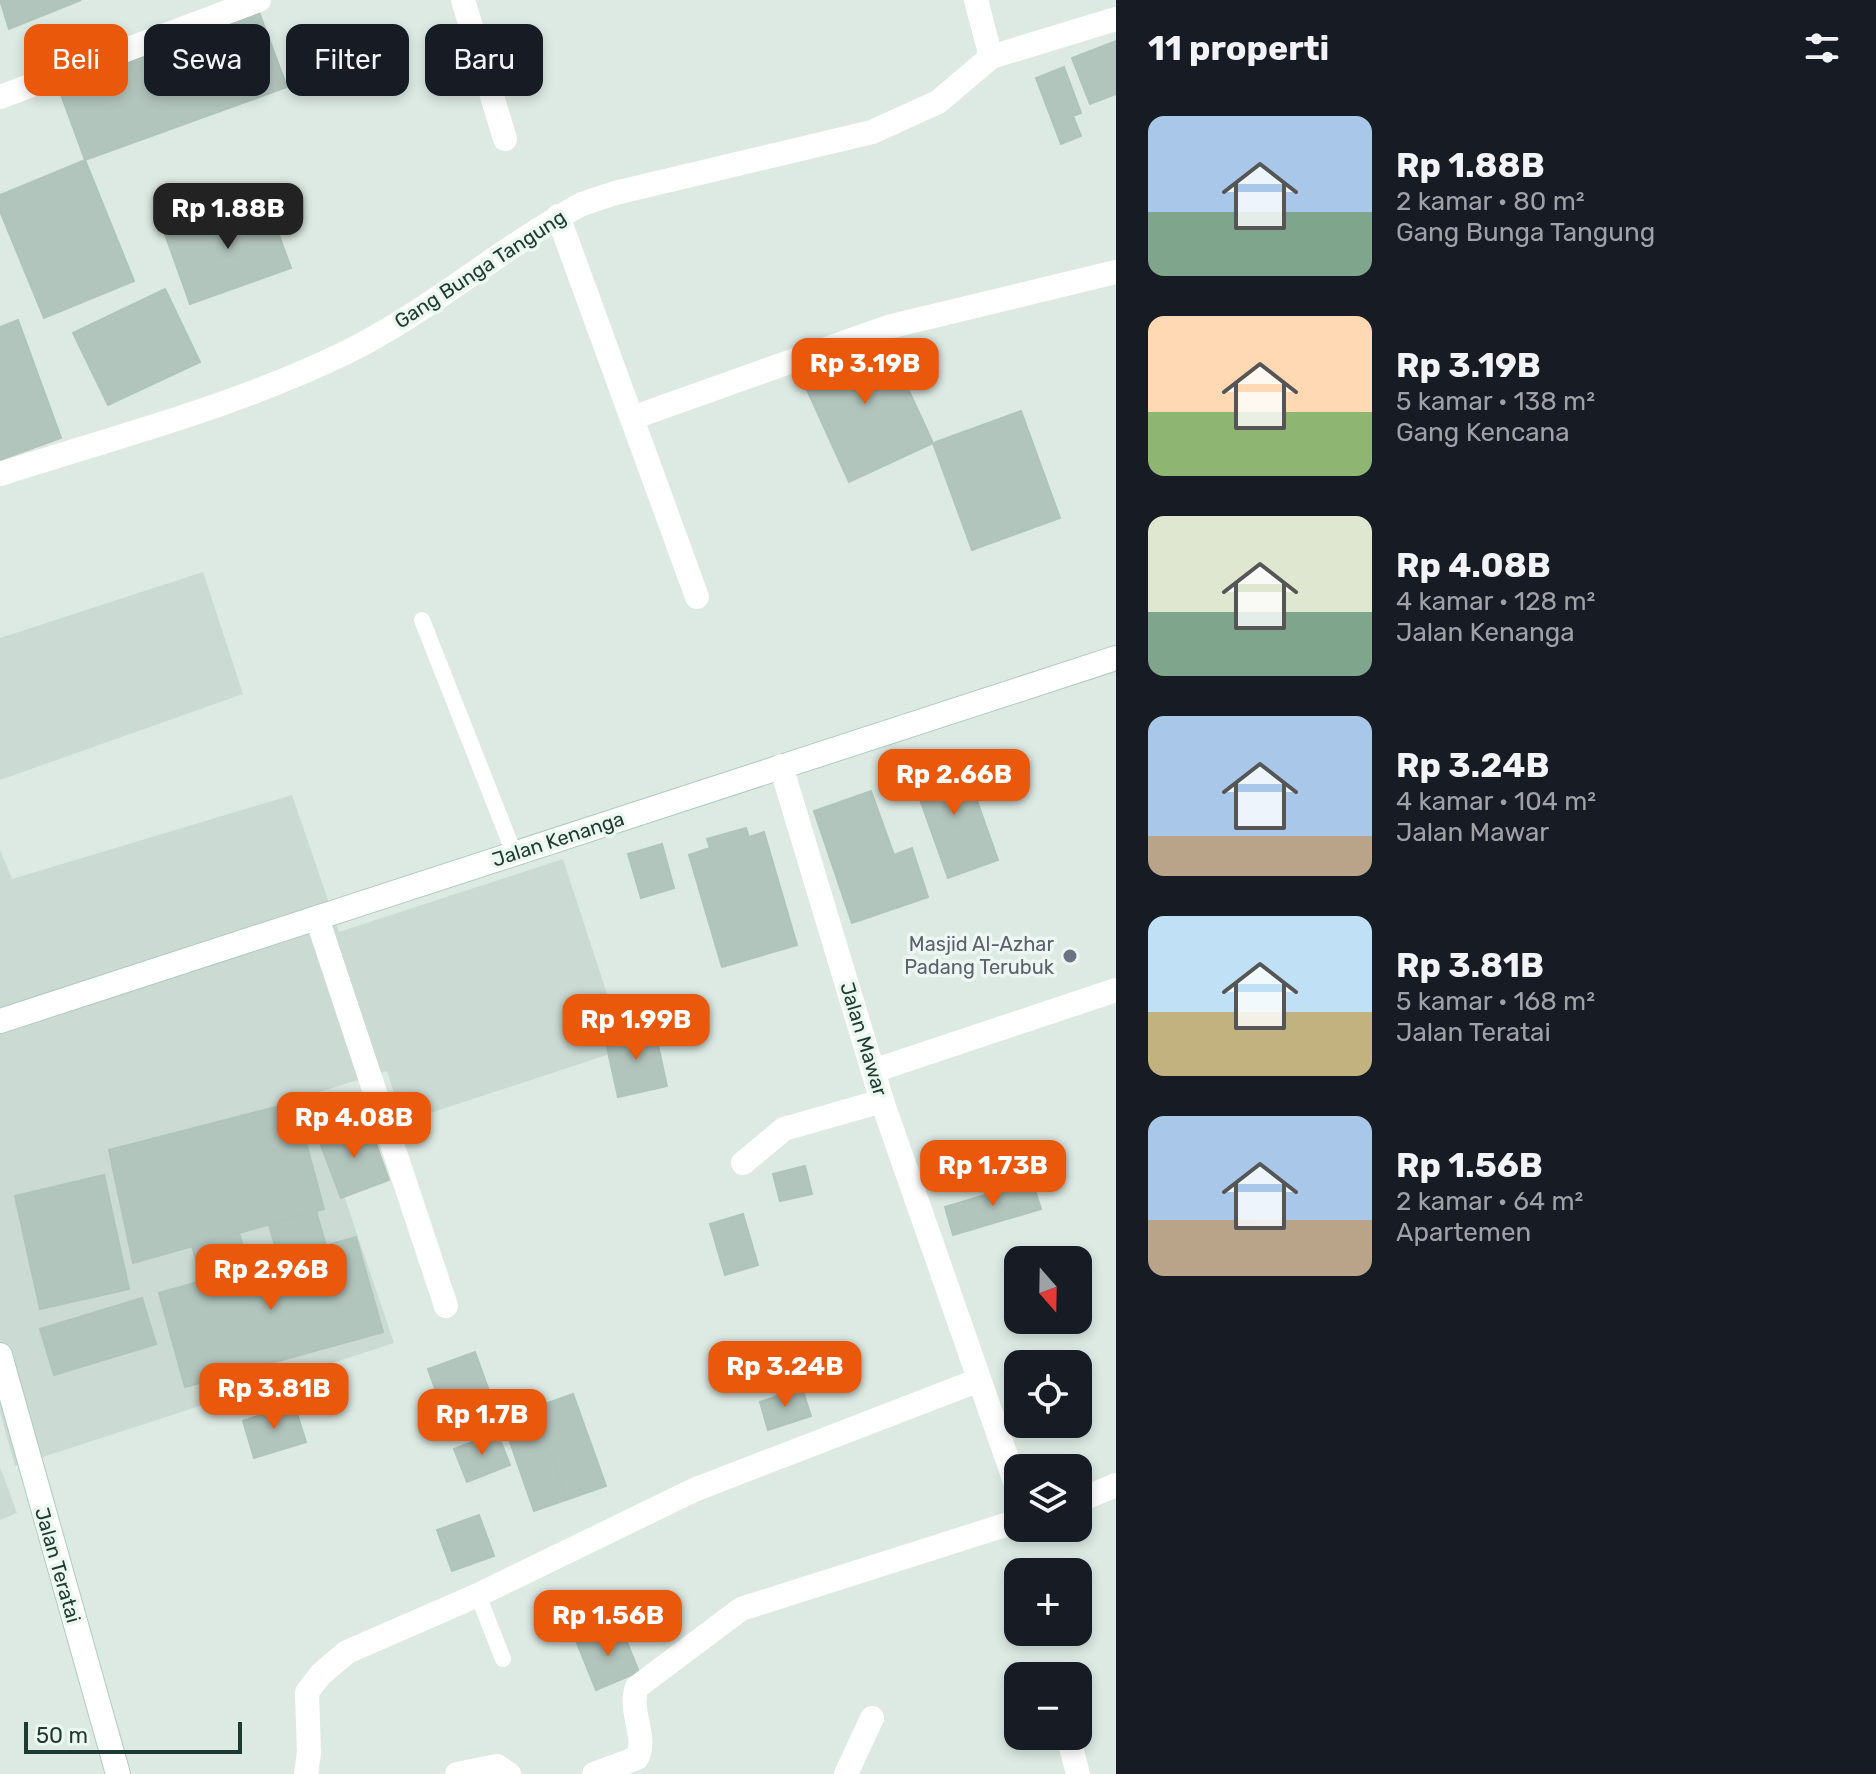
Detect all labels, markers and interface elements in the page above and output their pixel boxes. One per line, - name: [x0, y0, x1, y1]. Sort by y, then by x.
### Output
- chip: Beli: [24, 24, 128, 96]
- chip: Sewa: [144, 24, 270, 96]
- chip: Filter: [286, 24, 409, 96]
- chip: Baru: [425, 24, 543, 96]
- icon: filters: [1800, 26, 1844, 70]
- text: 11 properti: [1148, 28, 1329, 69]
- text: Rp 1.88B: [1396, 145, 1545, 186]
- icon: home: [1212, 148, 1308, 244]
- pin: Rp 1.88B: [145, 183, 311, 251]
- text: 2 kamar · 80 m²: [1396, 186, 1585, 217]
- text: Rp 1.88B: [171, 193, 285, 224]
- street label: Gang Bunga Tangung: [390, 205, 570, 333]
- text: Gang Bunga Tangung: [1396, 217, 1655, 248]
- pin: Rp 3.19B: [782, 338, 948, 406]
- text: Rp 3.19B: [1396, 345, 1541, 386]
- text: Rp 3.19B: [810, 348, 920, 379]
- icon: home: [1212, 348, 1308, 444]
- text: 5 kamar · 138 m²: [1396, 386, 1595, 417]
- text: Gang Kencana: [1396, 417, 1570, 448]
- text: Rp 4.08B: [1396, 545, 1551, 586]
- icon: home: [1212, 548, 1308, 644]
- text: 4 kamar · 128 m²: [1396, 586, 1595, 617]
- text: Jalan Kenanga: [1396, 617, 1575, 648]
- text: Rp 3.24B: [1396, 745, 1549, 786]
- icon: home: [1212, 748, 1308, 844]
- pin: Rp 2.66B: [871, 749, 1037, 817]
- text: Rp 2.66B: [896, 759, 1012, 790]
- text: 4 kamar · 104 m²: [1396, 786, 1596, 817]
- street label: Jalan Kenanga: [489, 806, 627, 872]
- text: Jalan Mawar: [1396, 817, 1549, 848]
- place label: Masjid Al-Azhar Padang Terubuk: [904, 932, 1055, 979]
- text: Rp 3.81B: [1396, 945, 1544, 986]
- marker: Masjid Al-Azhar Padang Terubuk: [1061, 947, 1079, 965]
- icon: home: [1212, 948, 1308, 1044]
- street label: Jalan Mawar: [835, 979, 893, 1099]
- text: 5 kamar · 168 m²: [1396, 986, 1595, 1017]
- pin: Rp 1.99B: [553, 994, 719, 1062]
- text: Rp 1.99B: [581, 1004, 691, 1035]
- text: Jalan Teratai: [1396, 1017, 1551, 1048]
- pin: Rp 4.08B: [271, 1092, 437, 1160]
- text: Rp 4.08B: [295, 1102, 413, 1133]
- pin: Rp 1.73B: [910, 1140, 1076, 1208]
- text: Rp 1.56B: [1396, 1145, 1543, 1186]
- icon: home: [1212, 1148, 1308, 1244]
- text: Rp 1.73B: [938, 1150, 1048, 1181]
- text: 2 kamar · 64 m²: [1396, 1186, 1583, 1217]
- text: Apartemen: [1396, 1217, 1531, 1248]
- pin: Rp 2.96B: [188, 1244, 354, 1312]
- north arrow: [1004, 1246, 1092, 1334]
- map controls: [1004, 1246, 1092, 1750]
- text: Rp 2.96B: [214, 1254, 328, 1285]
- pin: Rp 3.24B: [702, 1341, 868, 1409]
- button: locate: [1004, 1350, 1092, 1438]
- text: Rp 3.24B: [726, 1351, 844, 1382]
- pin: Rp 3.81B: [191, 1363, 357, 1431]
- text: Rp 3.81B: [217, 1373, 331, 1404]
- pin: Rp 1.7B: [408, 1389, 556, 1457]
- text: Rp 1.7B: [436, 1399, 528, 1430]
- button: layers: [1004, 1454, 1092, 1542]
- street label: Jalan Teratai: [30, 1504, 86, 1626]
- button: +: [1004, 1558, 1092, 1646]
- pin: Rp 1.56B: [525, 1590, 691, 1658]
- text: Rp 1.56B: [552, 1600, 664, 1631]
- button: −: [1004, 1662, 1092, 1750]
- scale bar: [24, 1718, 242, 1754]
- text: 50 m: [36, 1722, 88, 1749]

